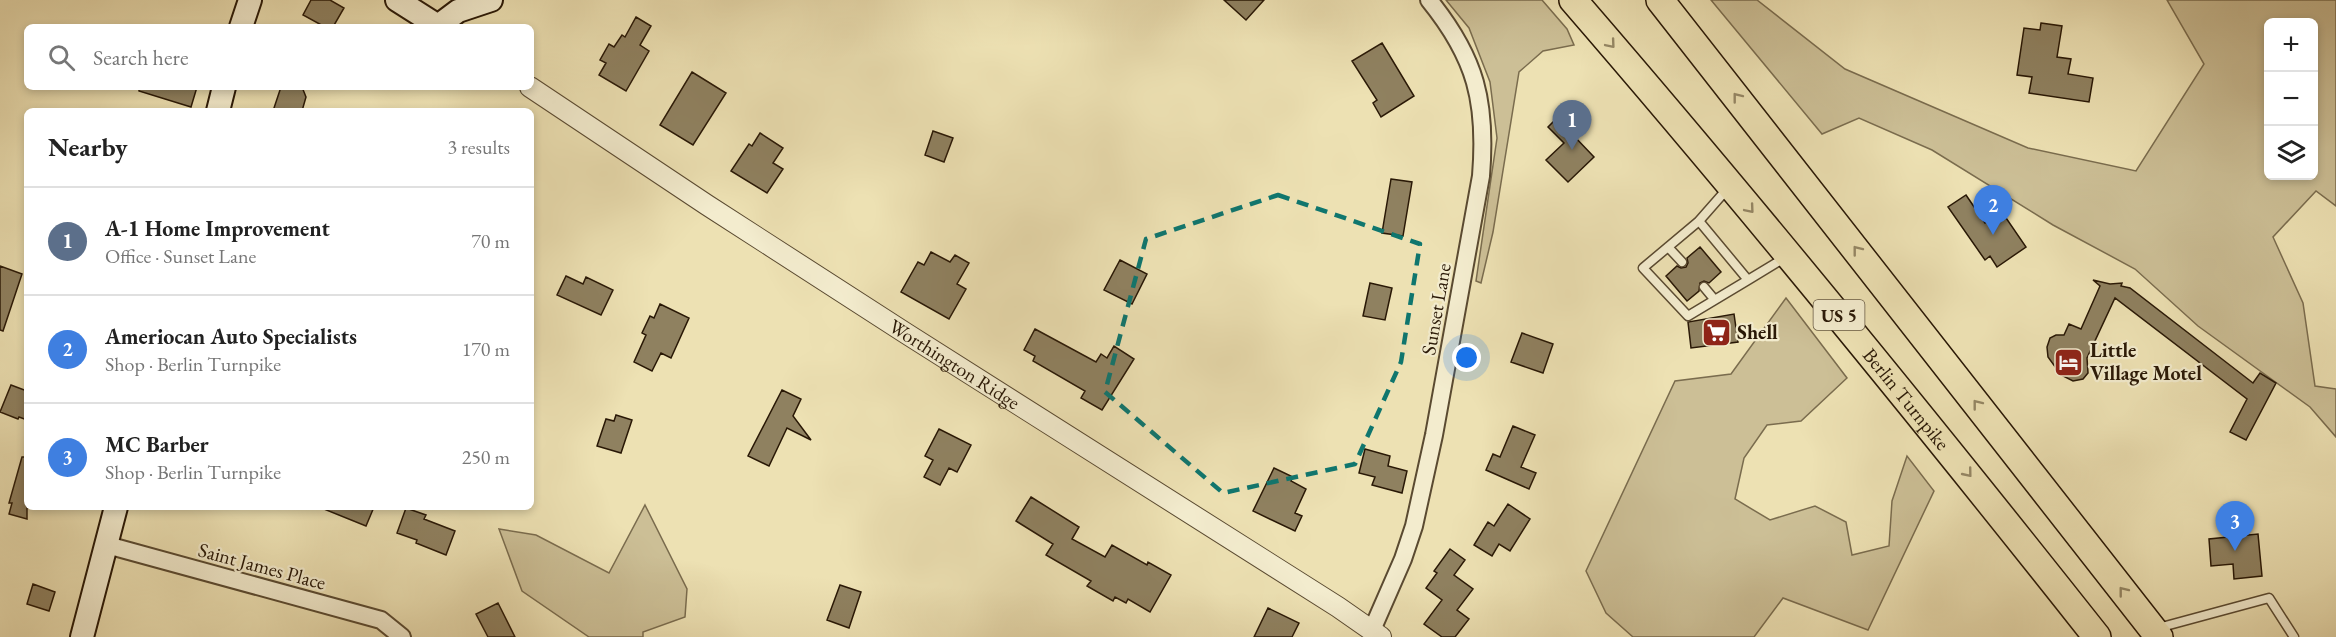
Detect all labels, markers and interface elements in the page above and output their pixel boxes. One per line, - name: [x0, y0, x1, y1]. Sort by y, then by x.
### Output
- map controls: [2264, 18, 2318, 180]
- button: +: [2264, 18, 2318, 72]
- search box: [24, 24, 534, 90]
- one-way arrow: [1603, 37, 1614, 48]
- icon: search: [45, 41, 78, 74]
- text: Search here: [93, 43, 188, 72]
- button: −: [2264, 72, 2318, 126]
- one-way arrow: [1733, 93, 1744, 104]
- pin: 1: [1552, 100, 1592, 150]
- button: layers: [2264, 126, 2318, 180]
- text: Nearby: [48, 130, 128, 164]
- text: 3 results: [447, 134, 510, 160]
- pin: 2: [1974, 186, 2012, 235]
- one-way arrow: [1743, 202, 1754, 213]
- text: A-1 Home Improvement: [105, 214, 330, 243]
- text: 1: [62, 228, 73, 254]
- text: 70 m: [471, 228, 510, 254]
- text: Office · Sunset Lane: [105, 243, 256, 269]
- one-way arrow: [1854, 246, 1865, 257]
- street label: Sunset Lane: [1415, 261, 1457, 357]
- road number: US 5: [1814, 300, 1864, 330]
- street label: Worthington Ridge: [884, 313, 1025, 415]
- supermarket icon: Shell: [1700, 316, 1732, 348]
- place label: Shell: [1737, 319, 1778, 345]
- text: Ameriocan Auto Specialists: [105, 322, 357, 351]
- text: 2: [62, 336, 73, 362]
- text: 170 m: [462, 336, 510, 362]
- place label: Little Village Motel: [2090, 337, 2202, 386]
- your location: [1452, 343, 1481, 372]
- street label: Berlin Turnpike: [1857, 343, 1956, 456]
- hotel icon: Little Village Motel: [2053, 346, 2085, 378]
- text: Shop · Berlin Turnpike: [105, 351, 281, 377]
- one-way arrow: [1974, 400, 1985, 411]
- text: MC Barber: [105, 430, 209, 459]
- text: 3: [62, 444, 73, 470]
- text: 250 m: [462, 444, 510, 470]
- text: Shop · Berlin Turnpike: [105, 459, 281, 485]
- one-way arrow: [1960, 466, 1971, 477]
- pin: 3: [2216, 502, 2254, 551]
- street label: Saint James Place: [195, 536, 329, 596]
- one-way arrow: [2120, 587, 2131, 598]

